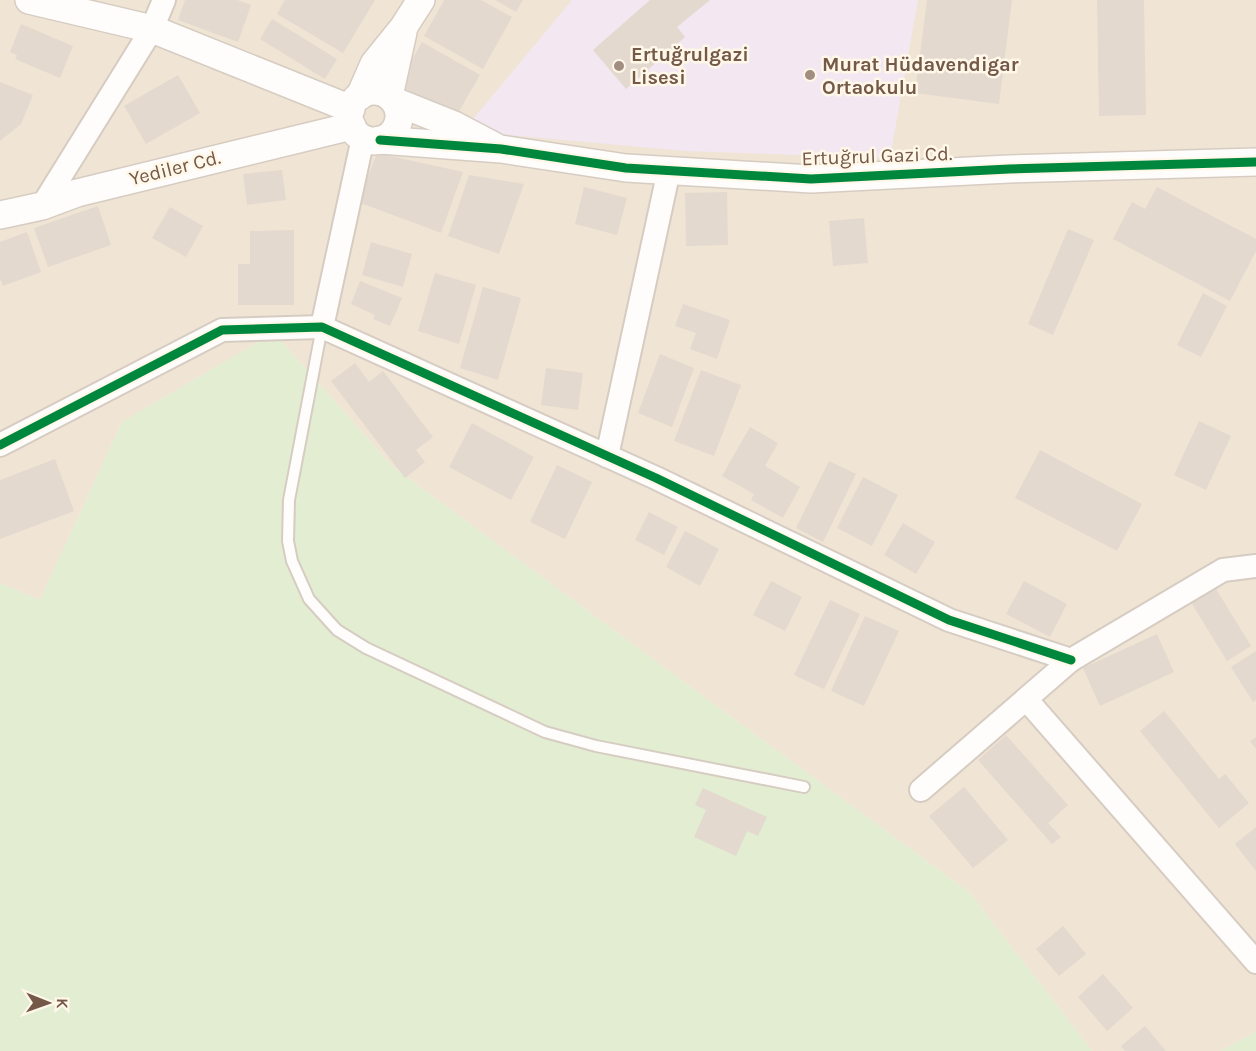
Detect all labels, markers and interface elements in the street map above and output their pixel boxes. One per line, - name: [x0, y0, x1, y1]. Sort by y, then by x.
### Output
- place label: Ertuğrulgazi Lisesi: [631, 43, 749, 89]
- place label: Murat Hüdavendigar Ortaokulu: [822, 53, 1019, 99]
- marker: Ertuğrulgazi Lisesi: [612, 59, 626, 73]
- marker: Murat Hüdavendigar Ortaokulu: [803, 68, 817, 82]
- street label: Ertuğrul Gazi Cd.: [801, 142, 953, 170]
- street label: Yediler Cd.: [127, 146, 223, 190]
- north arrow: [18, 973, 78, 1033]
- text: K: [53, 998, 72, 1009]

